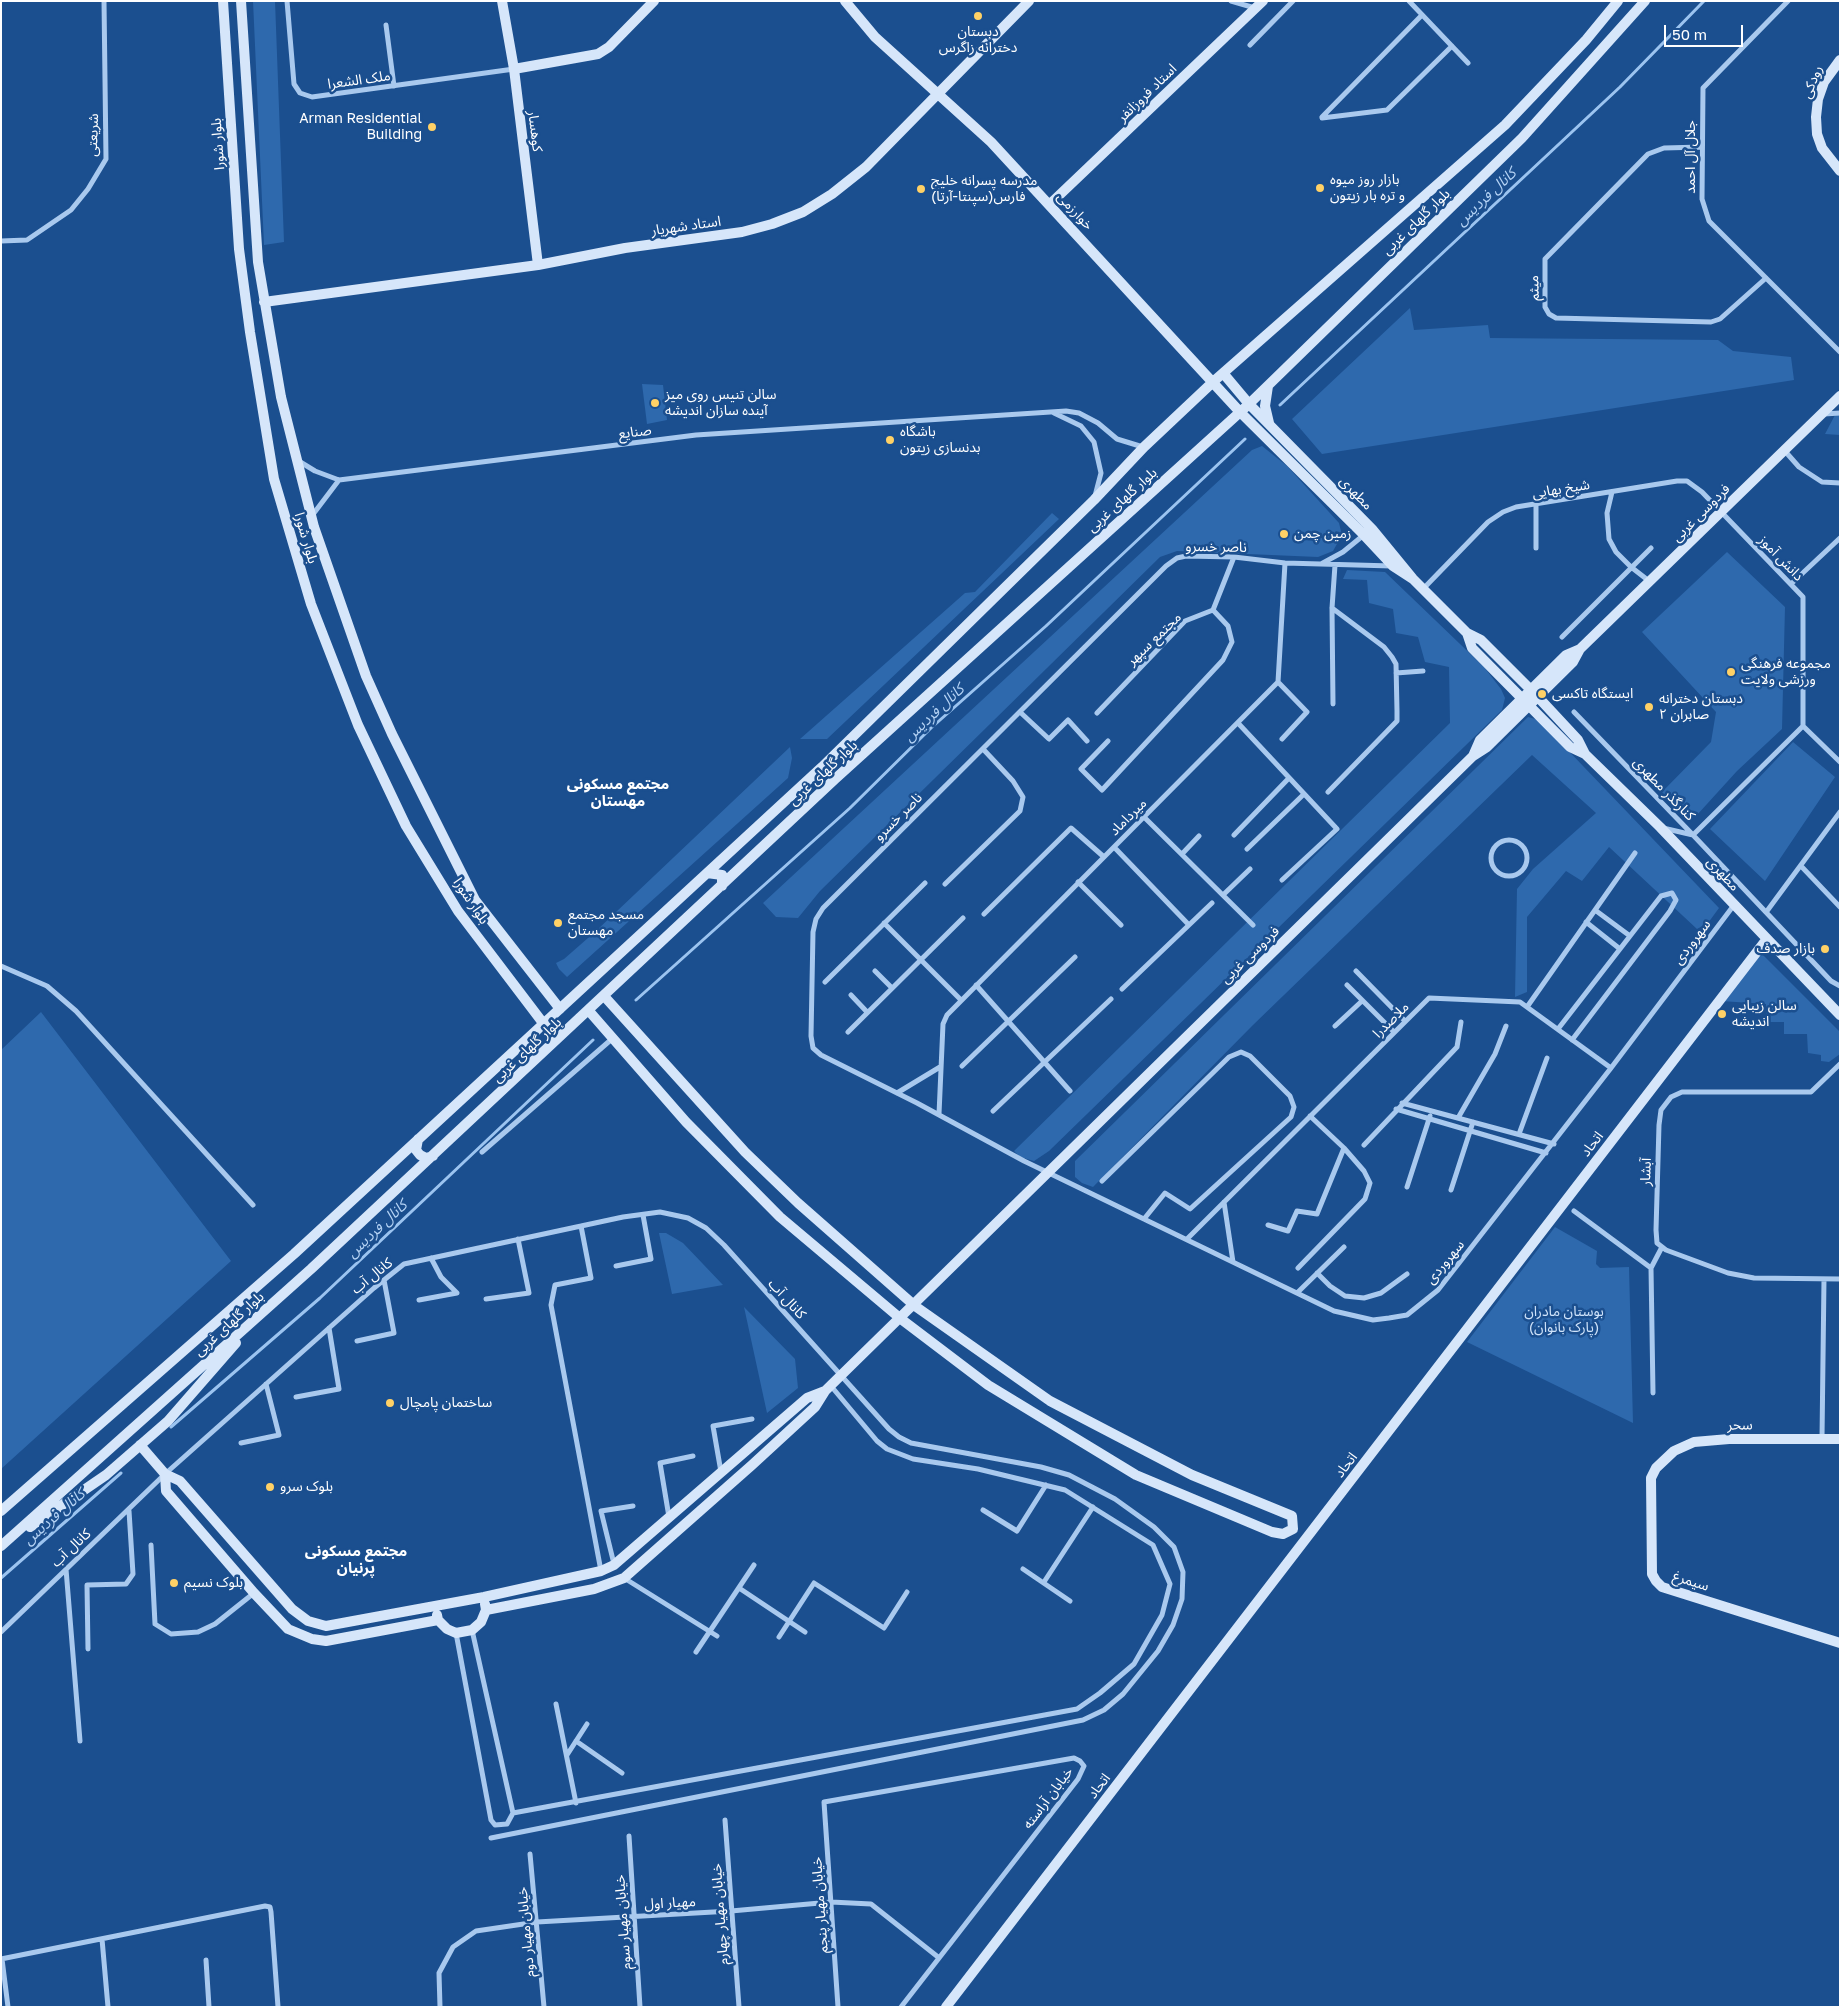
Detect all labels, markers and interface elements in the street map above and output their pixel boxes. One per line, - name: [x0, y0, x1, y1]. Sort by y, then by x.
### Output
- marker: دبستان دخترانه زاگرس: [972, 10, 984, 22]
- scale bar: [1666, 15, 1745, 47]
- place label: دبستان دخترانه زاگرس: [939, 24, 1017, 56]
- text: 50 m: [1672, 25, 1707, 43]
- street label: استاد فروزانفر: [1114, 60, 1180, 126]
- street label: رودکی: [1798, 63, 1826, 101]
- street label: ملک الشعرا: [326, 67, 392, 93]
- street label: کوهسار: [524, 109, 546, 153]
- place label: Arman Residential Building: [299, 111, 422, 144]
- street label: شریعتی: [84, 113, 102, 157]
- street label: بلوار شورا: [208, 117, 228, 171]
- street label: جلال آل احمد: [1683, 120, 1699, 194]
- marker: Arman Residential Building: [426, 121, 438, 133]
- water label: کانال فردیس: [1452, 165, 1520, 229]
- place label: بازار روز میوه و تره بار زیتون: [1330, 172, 1405, 204]
- place label: مدرسه پسرانه خلیج فارس(سپنتا-آرتا): [931, 173, 1037, 206]
- marker: بازار روز میوه و تره بار زیتون: [1314, 182, 1326, 194]
- marker: مدرسه پسرانه خلیج فارس(سپنتا-آرتا): [915, 183, 927, 195]
- street label: بلوار گلهای غربی: [1378, 185, 1454, 259]
- street label: خوارزمی: [1053, 189, 1097, 233]
- street label: استاد شهریار: [650, 213, 722, 239]
- street label: میثم: [1525, 275, 1543, 301]
- place label: سالن تنیس روی میز آینده سازان اندیشه: [665, 387, 777, 420]
- marker: سالن تنیس روی میز آینده سازان اندیشه: [649, 397, 661, 409]
- street label: صنایع: [618, 422, 652, 442]
- place label: باشگاه بدنسازی زیتون: [900, 424, 981, 457]
- marker: باشگاه بدنسازی زیتون: [884, 434, 896, 446]
- street label: بلوار گلهای غربی: [1084, 464, 1160, 536]
- street label: مطهری: [1336, 473, 1376, 513]
- street label: شیخ بهایی: [1531, 476, 1591, 502]
- street label: فردوسی غربی: [1668, 480, 1734, 546]
- street label: بلوار شورا: [291, 511, 321, 565]
- place label: زمین چمن: [1294, 526, 1351, 542]
- marker: زمین چمن: [1278, 528, 1290, 540]
- street label: دانش آموز: [1755, 532, 1807, 584]
- street label: ناصر خسرو: [1185, 538, 1247, 556]
- street label: مجتمع سپهر: [1123, 609, 1185, 669]
- place label: مجموعه فرهنگی ورزشی ولایت: [1741, 656, 1831, 689]
- marker: مجموعه فرهنگی ورزشی ولایت: [1725, 666, 1737, 678]
- water label: کانال فردیس: [900, 681, 968, 745]
- place label: ایستگاه تاکسی: [1552, 686, 1633, 702]
- marker: ایستگاه تاکسی: [1536, 688, 1548, 700]
- place label: دبستان دخترانه صابران ۲: [1659, 691, 1743, 724]
- marker: دبستان دخترانه صابران ۲: [1643, 701, 1655, 713]
- street label: بلوار گلهای غربی: [785, 737, 861, 809]
- street label: کنارگذر مطهری: [1630, 754, 1698, 824]
- district label: مجتمع مسکونی مهستان: [567, 775, 669, 810]
- street label: ناصر خسرو: [870, 789, 926, 845]
- street label: میرداماد: [1106, 795, 1150, 839]
- street label: مطهری: [1703, 853, 1743, 895]
- street label: بلوار شورا: [449, 875, 493, 927]
- place label: مسجد مجتمع مهستان: [568, 907, 644, 940]
- street label: سهروردی: [1670, 916, 1714, 968]
- marker: مسجد مجتمع مهستان: [552, 917, 564, 929]
- street label: فردوسی غربی: [1217, 923, 1283, 987]
- place label: بازار صدف: [1757, 941, 1815, 957]
- marker: بازار صدف: [1819, 943, 1831, 955]
- place label: سالن زیبایی اندیشه: [1732, 998, 1797, 1030]
- street label: ملاصدرا: [1370, 999, 1412, 1041]
- marker: سالن زیبایی اندیشه: [1716, 1008, 1728, 1020]
- street label: بلوار گلهای غربی: [489, 1014, 565, 1086]
- street label: اتحاد: [1577, 1128, 1607, 1160]
- street label: آبشار: [1637, 1158, 1655, 1186]
- water label: کانال فردیس: [343, 1197, 411, 1261]
- street label: سهروردی: [1422, 1237, 1468, 1287]
- street label: کانال آب: [348, 1254, 396, 1298]
- street label: کانال آب: [765, 1276, 809, 1322]
- street label: بلوار گلهای غربی: [191, 1288, 267, 1360]
- park label: بوستان مادران (پارک بانوان): [1524, 1304, 1604, 1336]
- place label: ساختمان پامچال: [400, 1395, 492, 1411]
- marker: ساختمان پامچال: [384, 1397, 396, 1409]
- street label: سحر: [1727, 1416, 1753, 1434]
- street label: اتحاد: [1331, 1449, 1361, 1481]
- place label: بلوک سرو: [280, 1479, 333, 1495]
- marker: بلوک سرو: [264, 1481, 276, 1493]
- water label: کانال فردیس: [19, 1485, 89, 1549]
- street label: کانال آب: [48, 1525, 94, 1571]
- district label: مجتمع مسکونی پرنیان: [305, 1542, 407, 1577]
- street label: سیمرغ: [1671, 1567, 1711, 1595]
- place label: بلوک نسیم: [184, 1575, 243, 1591]
- marker: بلوک نسیم: [168, 1577, 180, 1589]
- street label: خیابان آراسته: [1019, 1764, 1077, 1832]
- street label: اتحاد: [1084, 1770, 1114, 1802]
- street label: خیابان مهیار پنجم: [808, 1856, 832, 1954]
- street label: خیابان مهیار چهارم: [708, 1863, 732, 1965]
- street label: خیابان مهیار سوم: [611, 1874, 635, 1970]
- street label: خیابان مهیار دوم: [514, 1886, 538, 1978]
- street label: مهیار اول: [644, 1893, 696, 1913]

